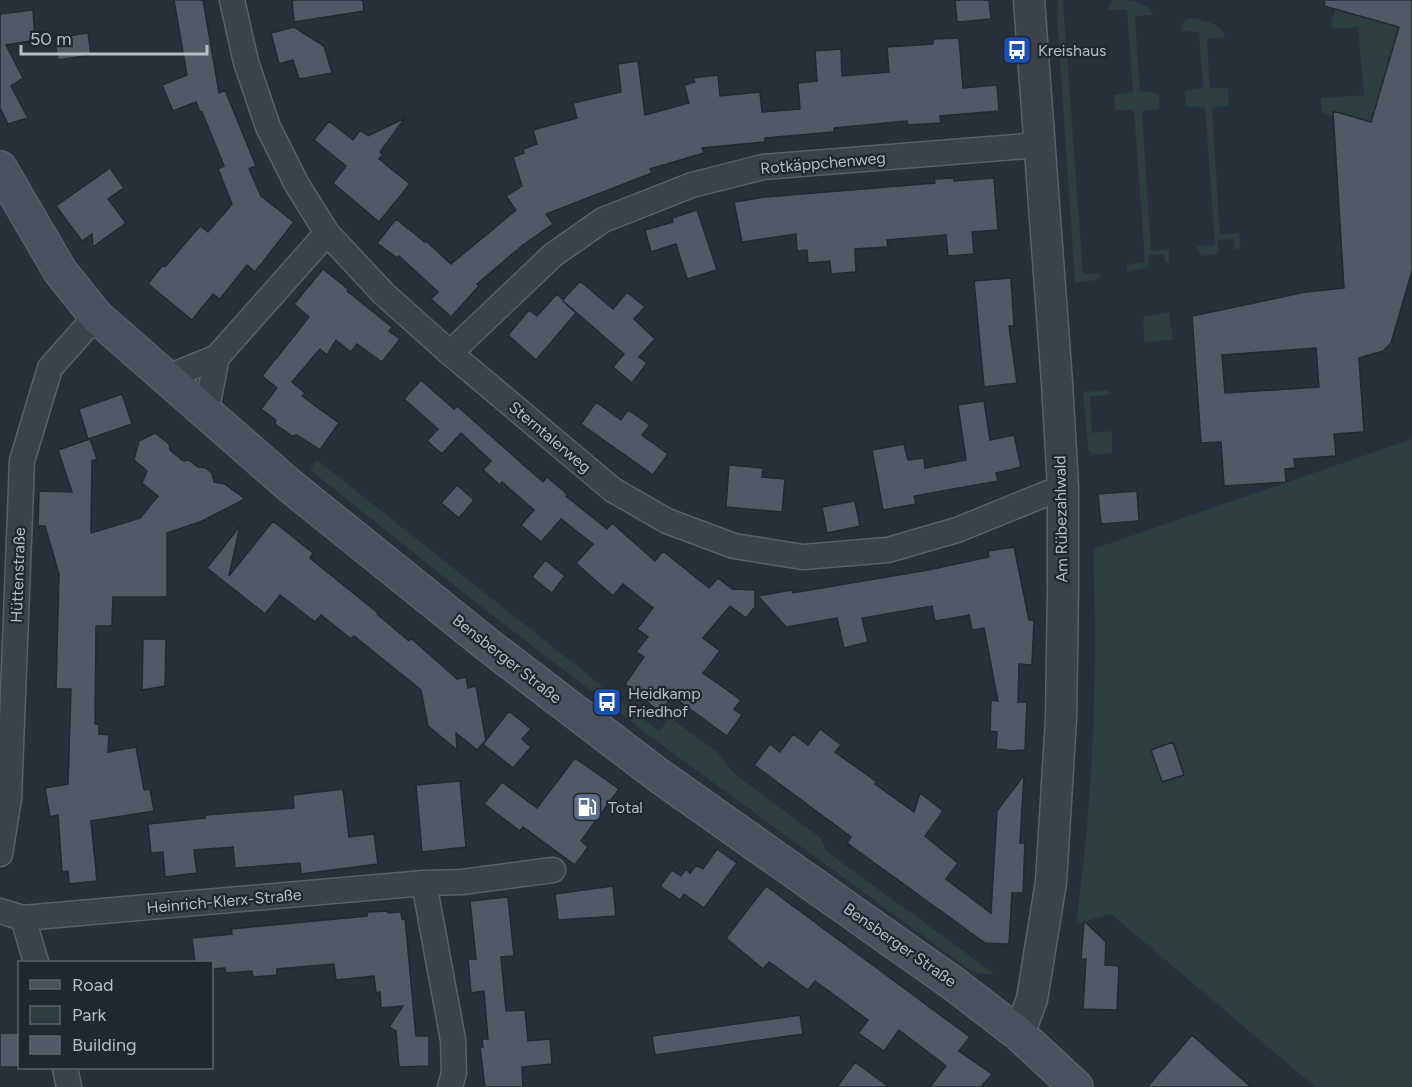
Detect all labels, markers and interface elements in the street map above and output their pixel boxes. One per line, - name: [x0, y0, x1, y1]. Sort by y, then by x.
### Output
- scale bar: [21, 18, 207, 56]
- text: 50 m: [30, 28, 72, 50]
- bus stop icon: Kreishaus: [1001, 34, 1033, 66]
- place label: Kreishaus: [1038, 41, 1107, 60]
- street label: Rotkäppchenweg: [760, 148, 886, 178]
- street label: Sterntalerweg: [505, 397, 595, 477]
- street label: Am Rübezahlwald: [1050, 455, 1072, 583]
- street label: Hüttenstraße: [7, 527, 29, 623]
- street label: Bensberger Straße: [449, 611, 565, 708]
- place label: Heidkamp Friedhof: [628, 684, 701, 721]
- bus stop icon: Heidkamp Friedhof: [591, 686, 623, 718]
- fuel station icon: Total: [571, 791, 603, 823]
- place label: Total: [608, 798, 643, 817]
- street label: Heinrich-Klerx-Straße: [146, 885, 303, 917]
- street label: Bensberger Straße: [840, 899, 960, 991]
- legend: [18, 961, 213, 1069]
- text: Road: [72, 974, 113, 996]
- text: Park: [72, 1004, 107, 1026]
- text: Building: [72, 1034, 137, 1056]

